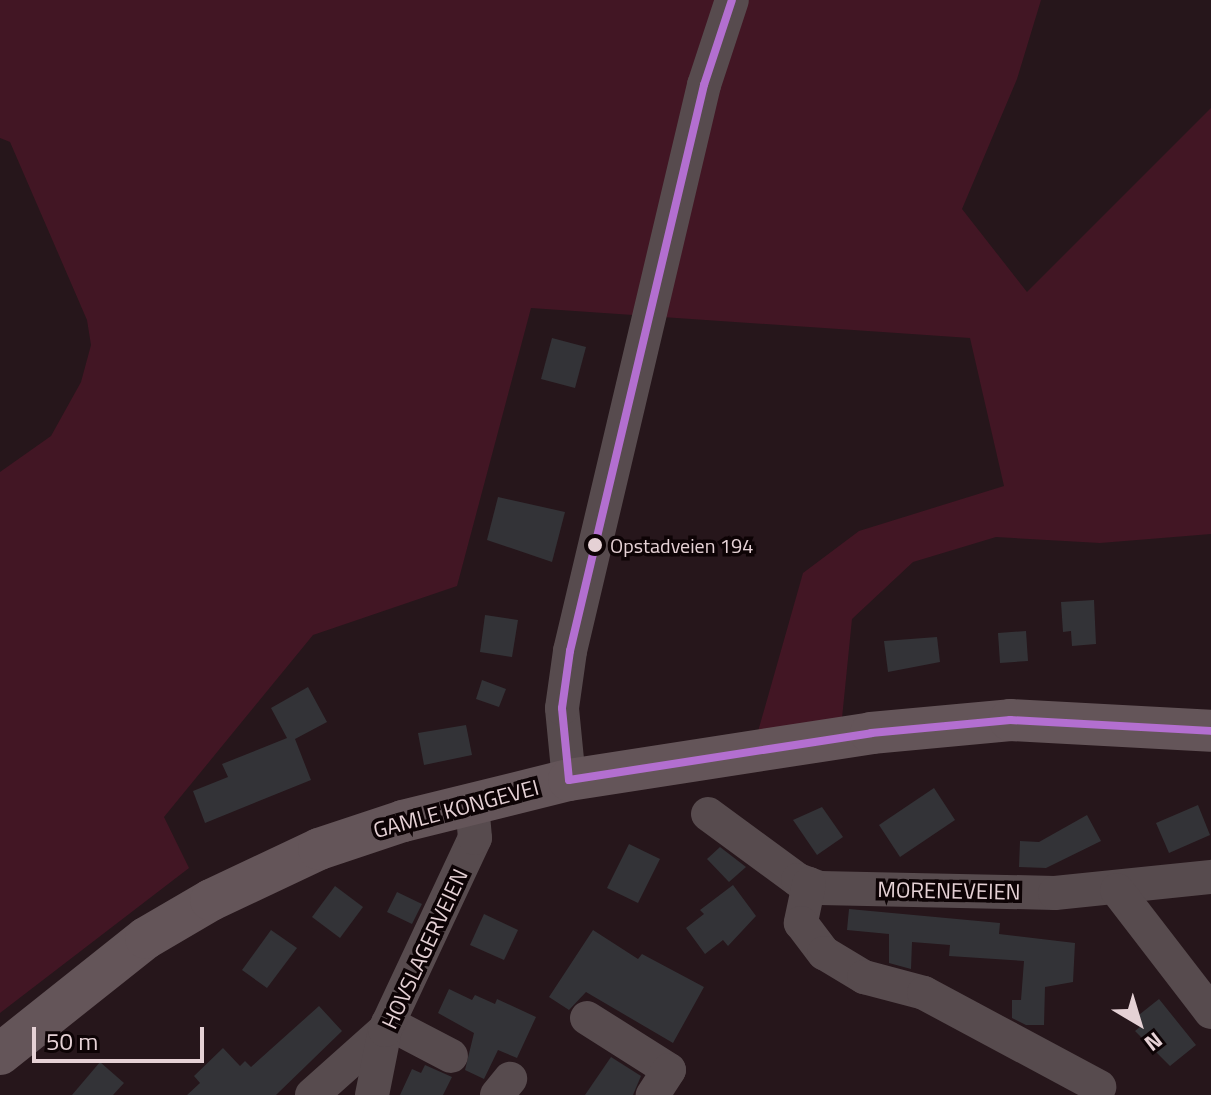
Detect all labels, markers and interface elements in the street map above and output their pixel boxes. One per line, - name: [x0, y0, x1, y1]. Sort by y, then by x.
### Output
- place label: Opstadveien 194: [610, 533, 753, 557]
- marker: Opstadveien 194: [587, 537, 603, 553]
- street label: GAMLE KONGEVEI: [370, 774, 542, 844]
- street label: HOVSLAGERVEIEN: [376, 865, 474, 1033]
- street label: MORENEVEIEN: [877, 877, 1021, 905]
- north arrow: [1099, 983, 1179, 1063]
- scale bar: [36, 1011, 208, 1061]
- text: 50 m: [46, 1023, 98, 1059]
- text: N: [1137, 1024, 1170, 1060]

